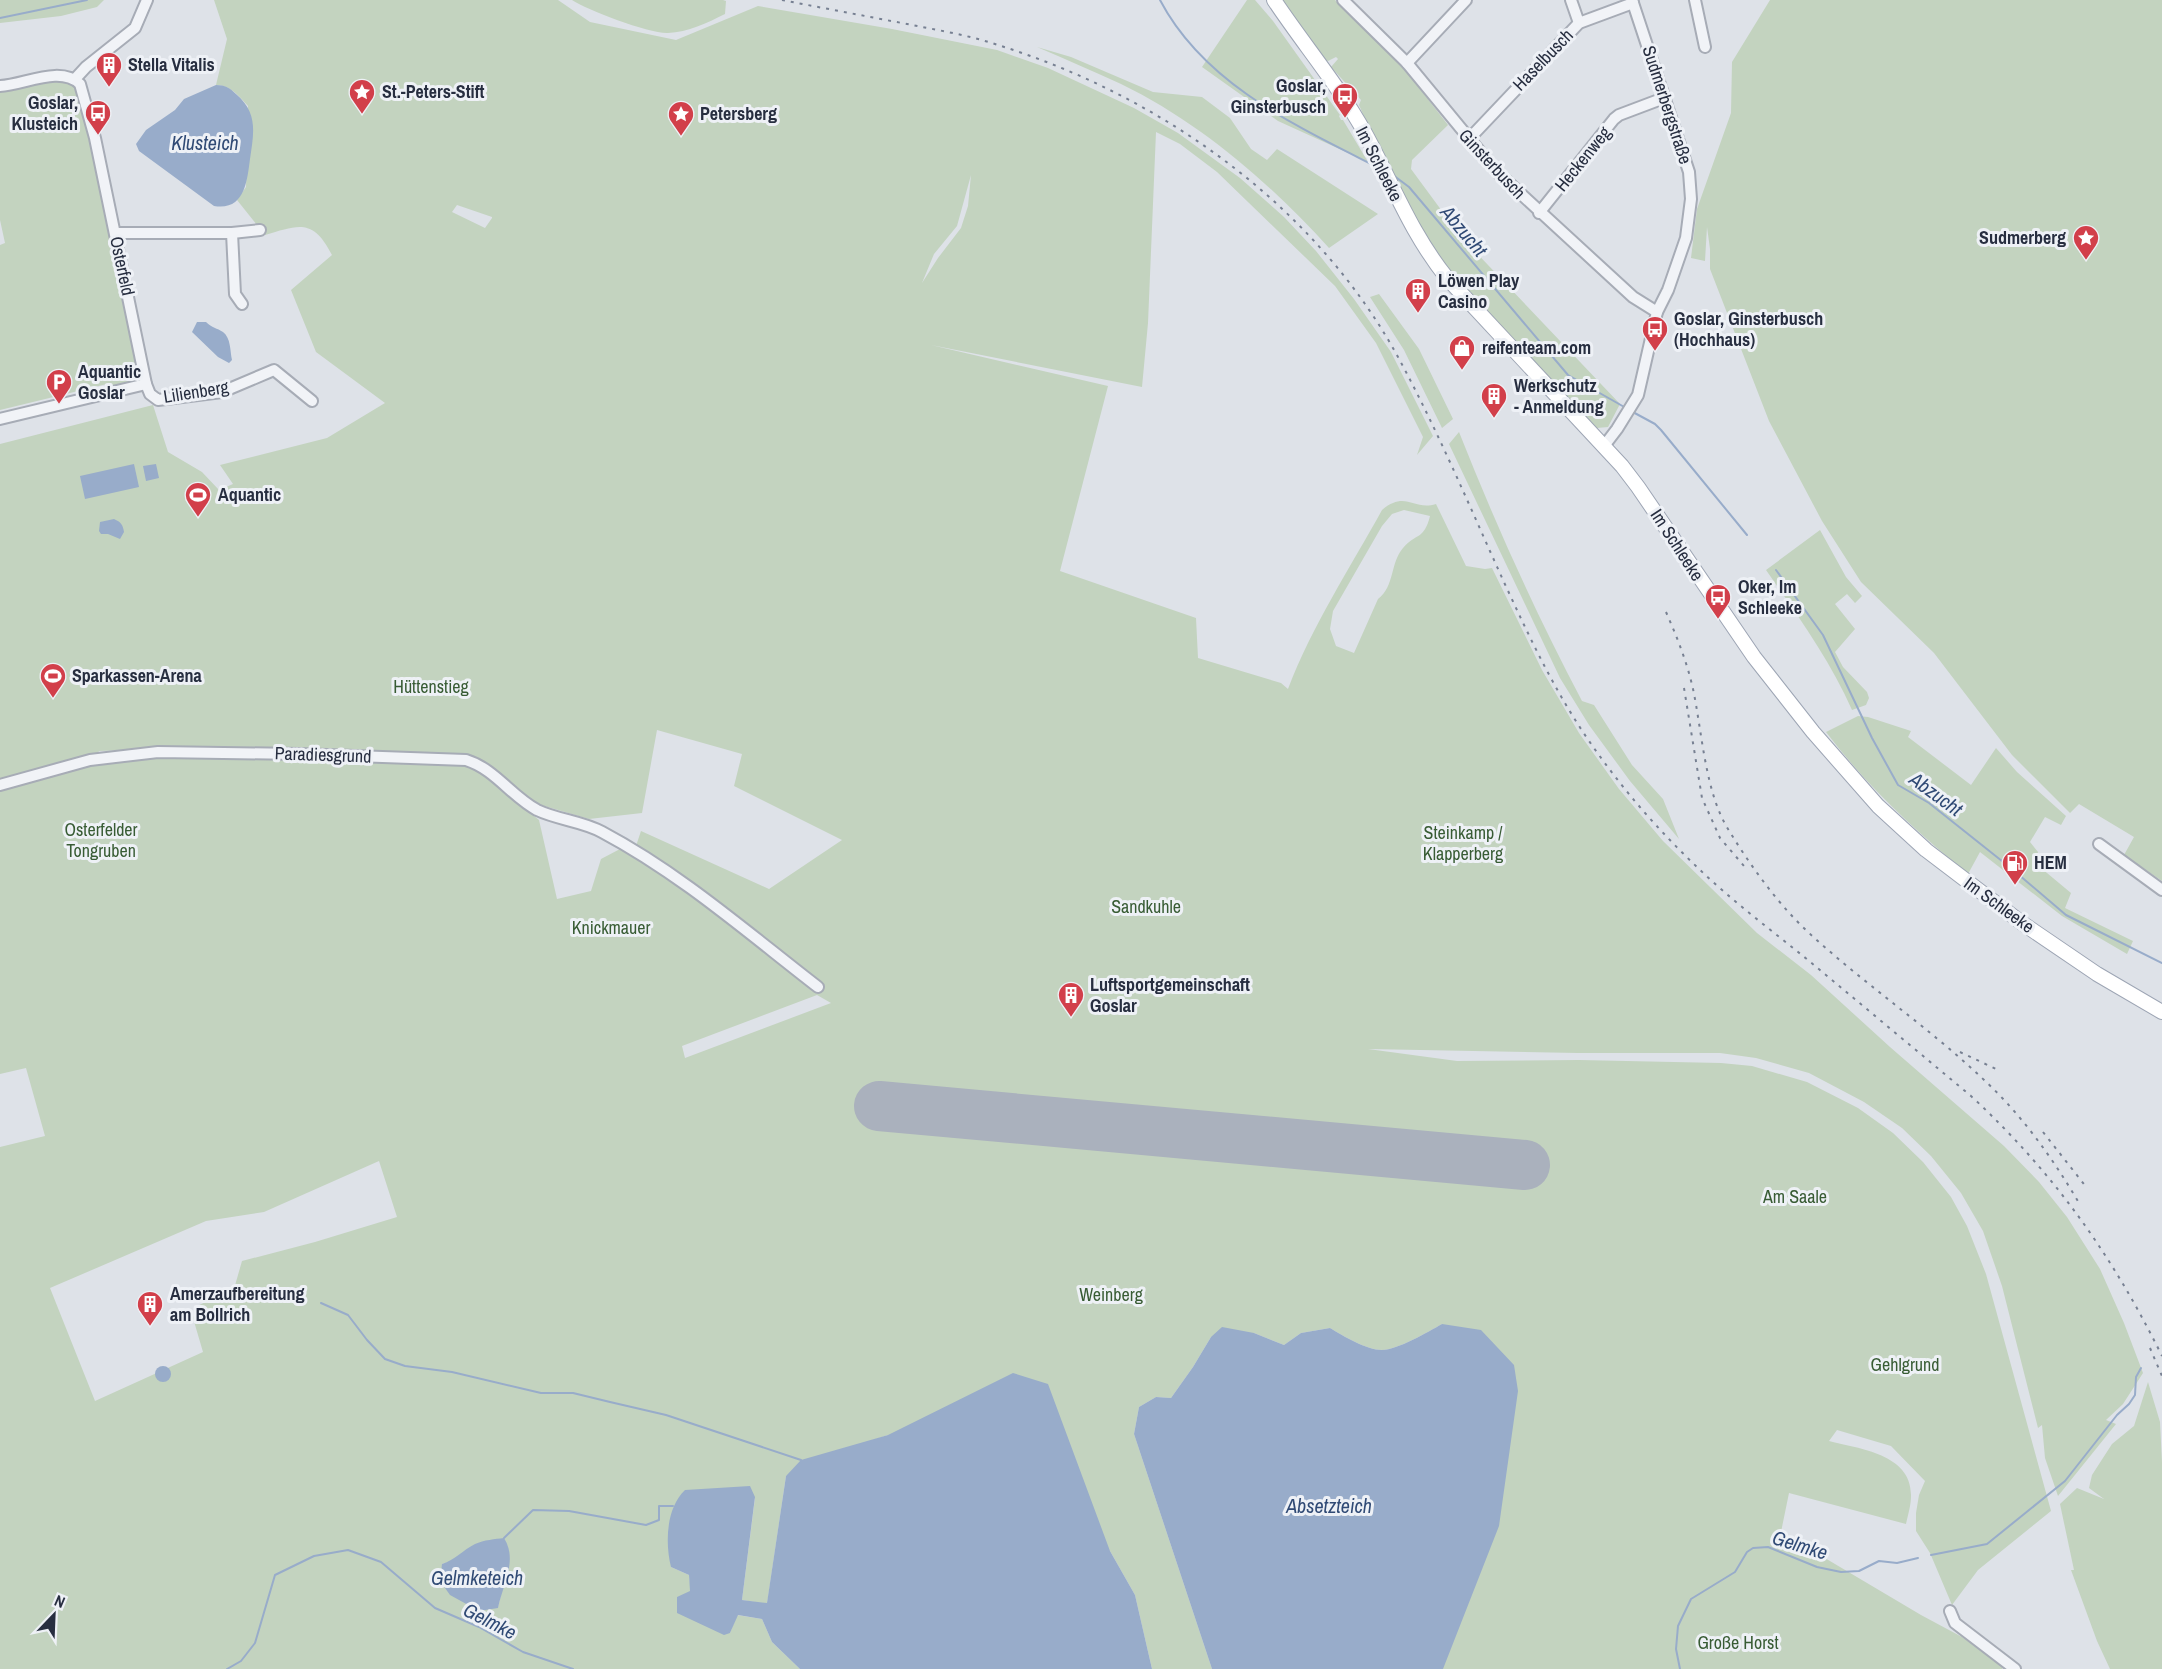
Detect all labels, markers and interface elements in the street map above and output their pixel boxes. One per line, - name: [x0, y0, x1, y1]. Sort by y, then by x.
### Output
- street label: Haselbusch: [1507, 23, 1578, 96]
- street label: Sudmerbergstraße: [1637, 42, 1698, 167]
- building icon: Stella Vitalis: [94, 50, 124, 88]
- place label: Stella Vitalis: [128, 52, 215, 77]
- place label: Goslar, Ginsterbusch: [1231, 73, 1326, 119]
- place icon: St.-Peters-Stift: [347, 77, 377, 115]
- place label: St.-Peters-Stift: [382, 79, 485, 104]
- bus stop icon: Goslar, Ginsterbusch: [1330, 81, 1360, 119]
- place label: Goslar, Klusteich: [12, 90, 78, 136]
- bus stop icon: Goslar, Klusteich: [83, 98, 113, 136]
- place icon: Petersberg: [666, 99, 696, 137]
- place label: Petersberg: [700, 101, 777, 126]
- street label: Heckenweg: [1549, 120, 1617, 197]
- street label: Im Schleeke: [1350, 122, 1409, 206]
- street label: Ginsterbusch: [1453, 123, 1531, 204]
- water label: Klusteich: [171, 129, 239, 156]
- water label: Abzucht: [1434, 199, 1494, 262]
- place icon: Sudmerberg: [2071, 223, 2101, 261]
- place label: Sudmerberg: [1979, 225, 2066, 250]
- street label: Osterfeld: [104, 234, 141, 298]
- place label: Löwen Play Casino: [1438, 268, 1520, 314]
- building icon: Löwen Play Casino: [1403, 276, 1433, 314]
- place label: Goslar, Ginsterbusch (Hochhaus): [1674, 306, 1823, 352]
- bus stop icon: Goslar, Ginsterbusch (Hochhaus): [1640, 314, 1670, 352]
- shop icon: reifenteam.com: [1447, 333, 1477, 371]
- place label: reifenteam.com: [1482, 335, 1591, 360]
- place label: Aquantic Goslar: [78, 359, 141, 405]
- parking icon: Aquantic Goslar: [44, 367, 74, 405]
- place label: Werkschutz - Anmeldung: [1514, 373, 1604, 419]
- street label: Lilienberg: [162, 374, 231, 409]
- building icon: Werkschutz - Anmeldung: [1479, 381, 1509, 419]
- sports icon: Aquantic: [183, 480, 213, 518]
- place label: Aquantic: [218, 482, 281, 507]
- street label: Im Schleeke: [1645, 504, 1710, 586]
- place label: Oker, Im Schleeke: [1738, 574, 1802, 620]
- bus stop icon: Oker, Im Schleeke: [1703, 582, 1733, 620]
- sports icon: Sparkassen-Arena: [38, 661, 68, 699]
- place label: Sparkassen-Arena: [72, 663, 202, 688]
- park label: Hüttenstieg: [393, 674, 470, 699]
- street label: Paradiesgrund: [274, 740, 372, 769]
- water label: Abzucht: [1904, 765, 1969, 822]
- park label: Osterfelder Tongruben: [64, 817, 138, 863]
- park label: Steinkamp / Klapperberg: [1423, 820, 1504, 866]
- fuel station icon: HEM: [2000, 848, 2030, 886]
- place label: HEM: [2034, 850, 2067, 875]
- street label: Im Schleeke: [1959, 871, 2039, 939]
- park label: Sandkuhle: [1111, 894, 1181, 919]
- park label: Knickmauer: [572, 915, 650, 940]
- place label: Luftsportgemeinschaft Goslar: [1090, 972, 1250, 1018]
- building icon: Luftsportgemeinschaft Goslar: [1056, 980, 1086, 1018]
- park label: Am Saale: [1762, 1184, 1827, 1209]
- place label: Amerzaufbereitung am Bollrich: [170, 1281, 305, 1327]
- park label: Weinberg: [1079, 1282, 1144, 1307]
- building icon: Amerzaufbereitung am Bollrich: [135, 1289, 165, 1327]
- park label: Gehlgrund: [1871, 1352, 1939, 1377]
- water label: Absetzteich: [1285, 1492, 1372, 1519]
- water label: Gelmke: [1769, 1523, 1831, 1566]
- water label: Gelmketeich: [431, 1564, 523, 1591]
- north arrow: [24, 1585, 84, 1645]
- text: N: [51, 1589, 69, 1613]
- water label: Gelmke: [459, 1596, 522, 1645]
- park label: Große Horst: [1697, 1630, 1779, 1655]

